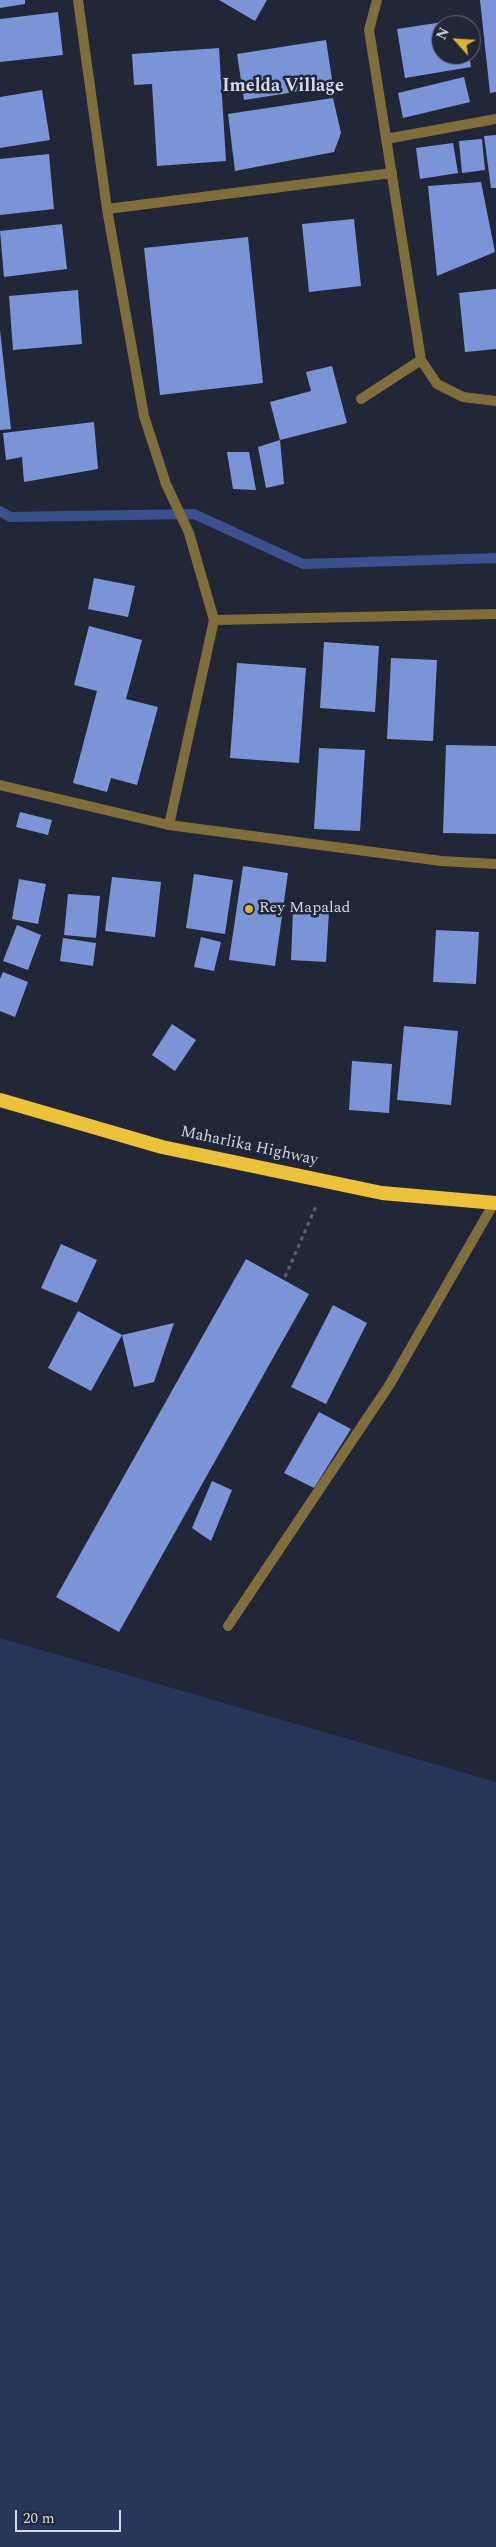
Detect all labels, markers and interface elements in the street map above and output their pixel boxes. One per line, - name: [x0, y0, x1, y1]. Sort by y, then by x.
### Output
- north arrow: [431, 15, 481, 65]
- text: N: [431, 24, 455, 43]
- district label: Imelda Village: [222, 76, 344, 98]
- place label: Rey Mapalad: [259, 899, 351, 919]
- marker: Rey Mapalad: [243, 903, 255, 915]
- street label: Maharlika Highway: [179, 1123, 319, 1171]
- scale bar: [18, 2500, 124, 2532]
- text: 20 m: [23, 2507, 55, 2530]

